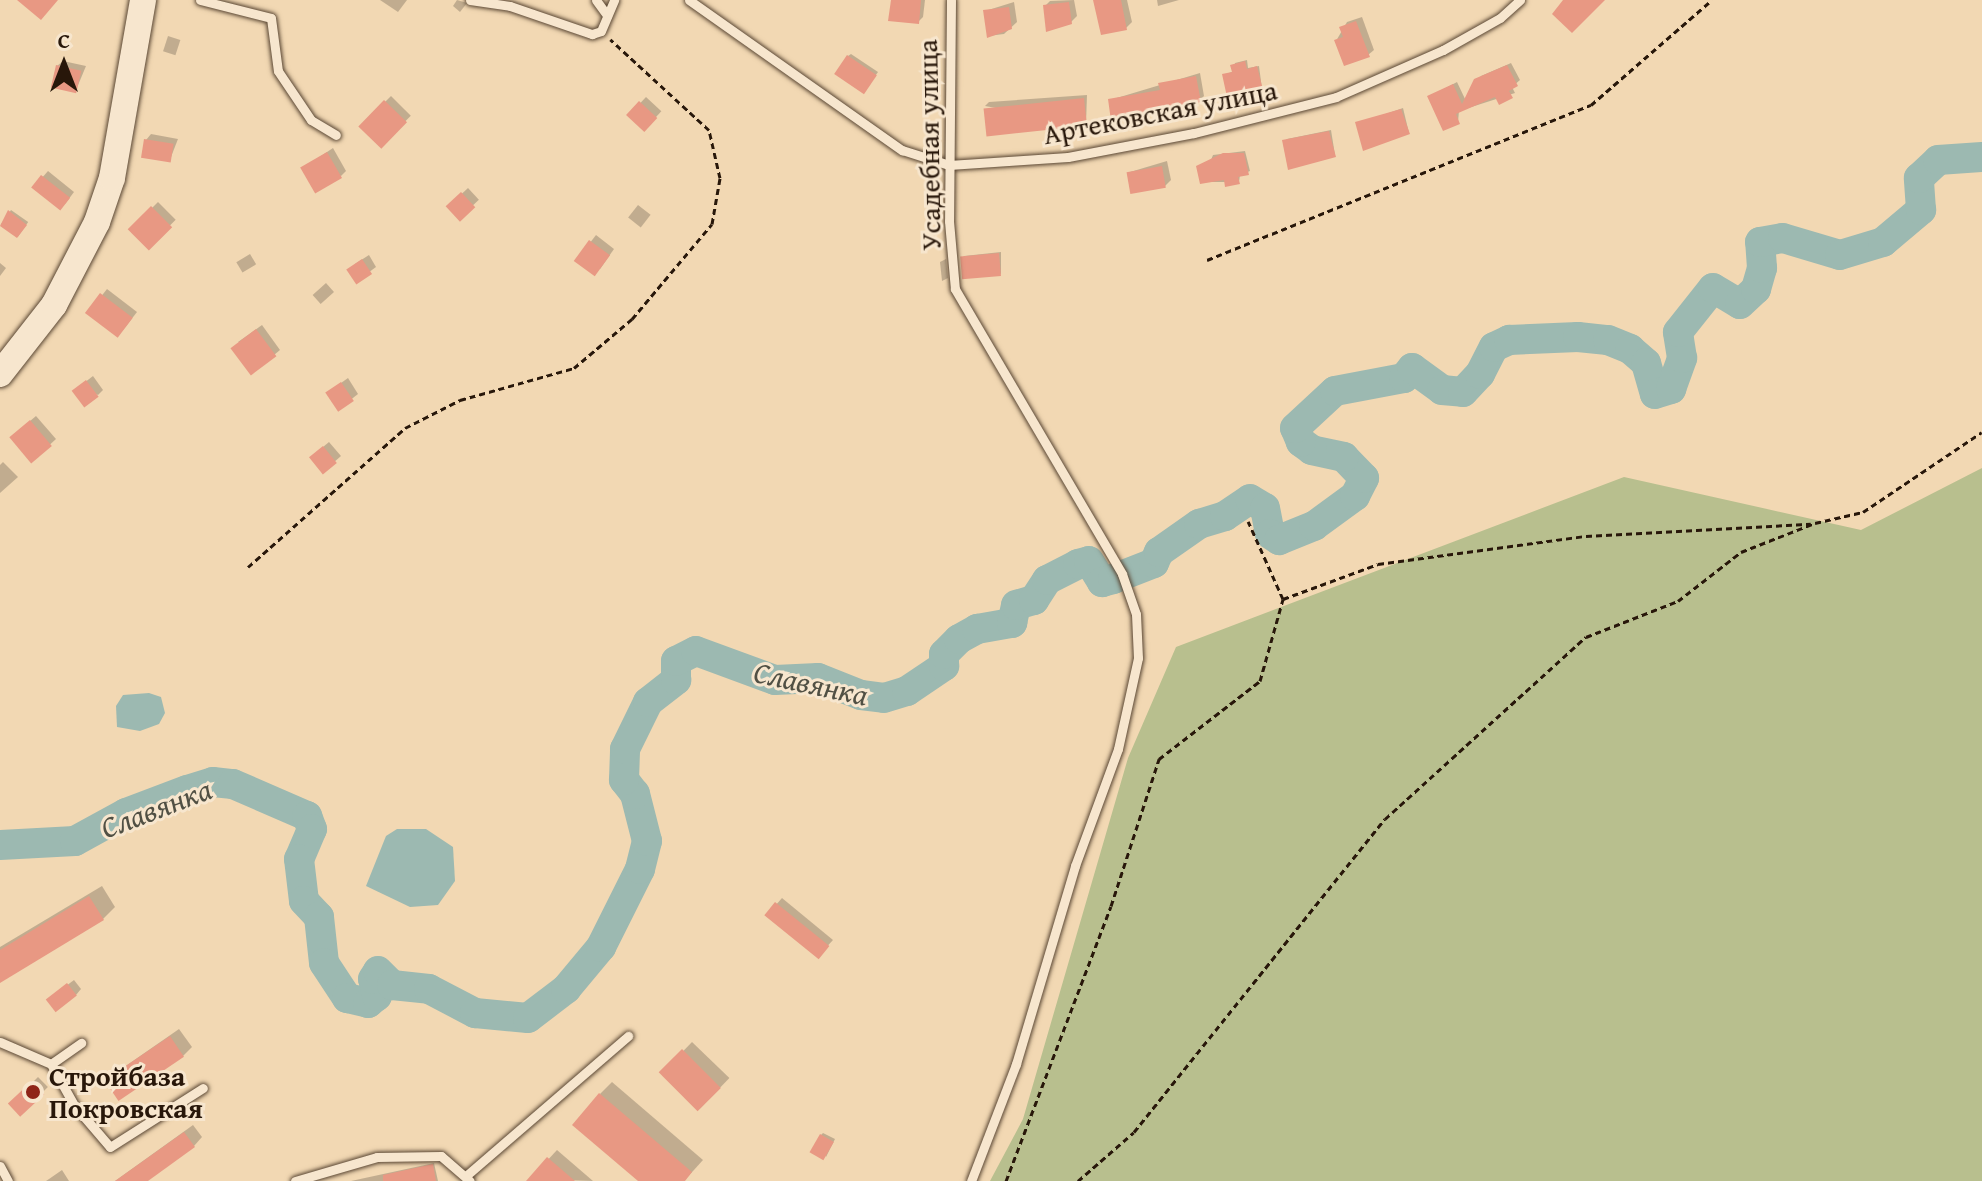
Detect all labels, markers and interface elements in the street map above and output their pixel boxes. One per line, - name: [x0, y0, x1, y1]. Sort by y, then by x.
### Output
- north arrow: [24, 24, 104, 104]
- text: С: [58, 24, 70, 56]
- street label: Усадебная улица: [910, 39, 948, 251]
- street label: Артековская улица: [1040, 73, 1280, 151]
- water label: Славянка: [751, 653, 871, 713]
- water label: Славянка: [96, 770, 216, 846]
- place label: Стройбаза Покровская: [49, 1059, 203, 1125]
- marker: Стройбаза Покровская: [24, 1083, 42, 1101]

